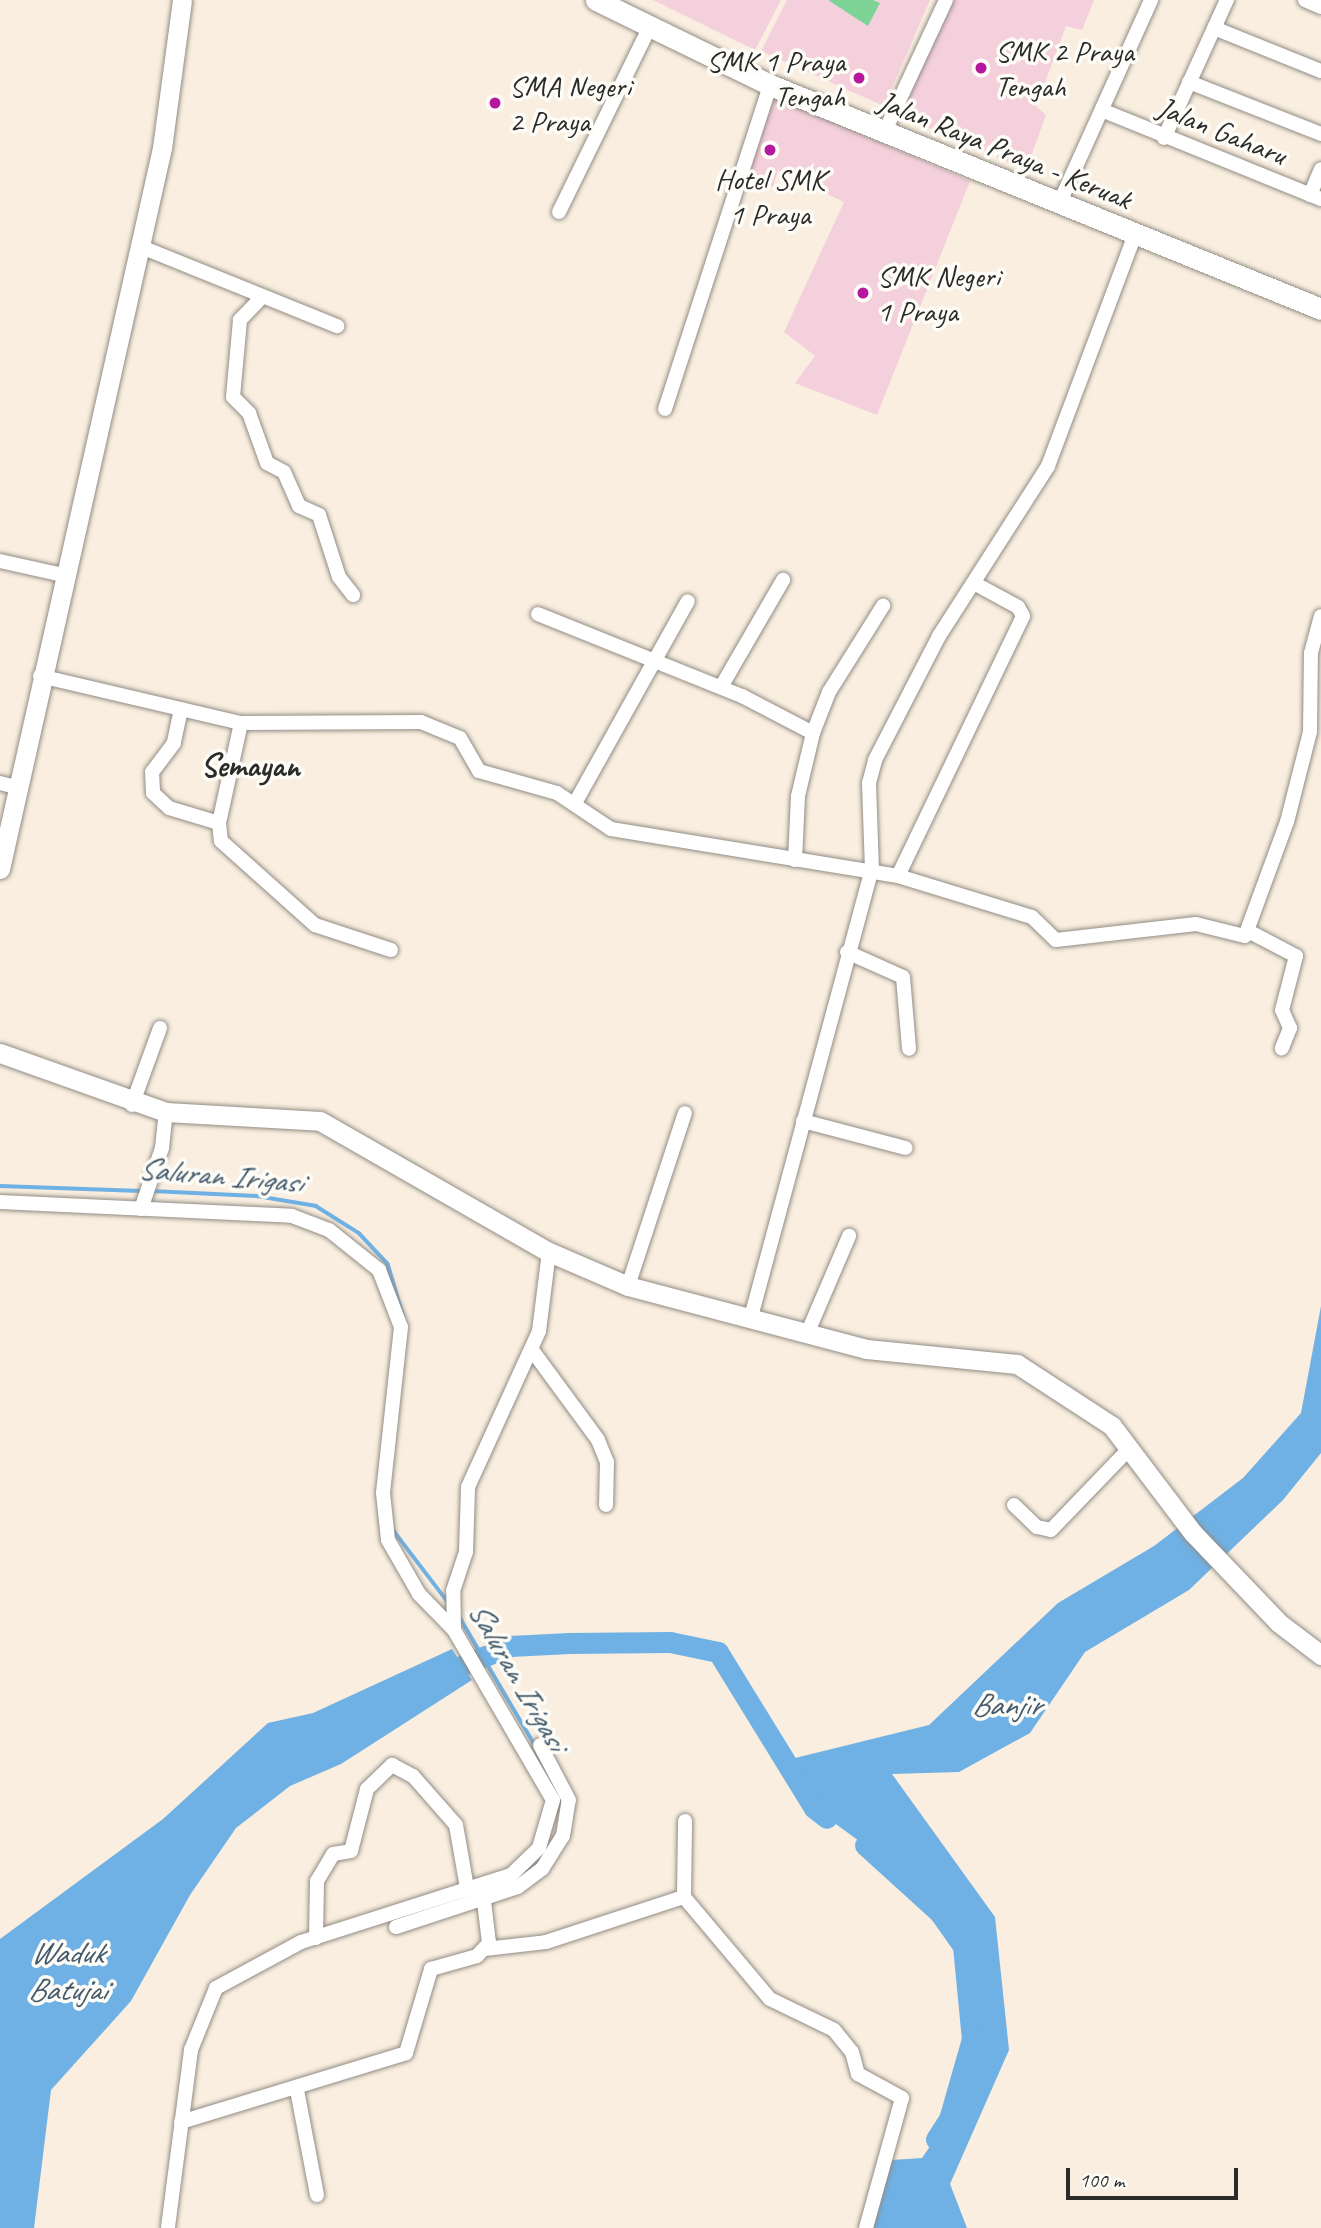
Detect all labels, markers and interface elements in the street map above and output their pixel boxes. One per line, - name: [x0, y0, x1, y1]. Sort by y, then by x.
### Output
- place label: SMK 2 Praya Tengah: [995, 33, 1134, 104]
- place label: SMK 1 Praya Tengah: [706, 43, 845, 113]
- marker: SMK 2 Praya Tengah: [973, 60, 989, 76]
- place label: SMA Negeri 2 Praya: [509, 68, 632, 138]
- marker: SMK 1 Praya Tengah: [851, 70, 867, 86]
- street label: Jalan Raya Praya - Keruak: [873, 83, 1137, 217]
- street label: Jalan Gaharu: [1152, 89, 1292, 173]
- marker: SMA Negeri 2 Praya: [487, 95, 503, 111]
- marker: Hotel SMK 1 Praya: [762, 142, 778, 158]
- place label: Hotel SMK 1 Praya: [715, 161, 825, 232]
- place label: SMK Negeri 1 Praya: [877, 258, 1000, 328]
- marker: SMK Negeri 1 Praya: [855, 285, 871, 301]
- district label: Semayan: [200, 746, 300, 786]
- water label: Saluran Irigasi: [136, 1150, 304, 1202]
- water label: Saluran Irigasi: [459, 1595, 575, 1757]
- water label: Banjir: [971, 1686, 1041, 1724]
- water label: Waduk Batujai: [28, 1935, 106, 2010]
- scale bar: [1069, 2154, 1240, 2198]
- text: 100 m: [1079, 2167, 1124, 2193]

